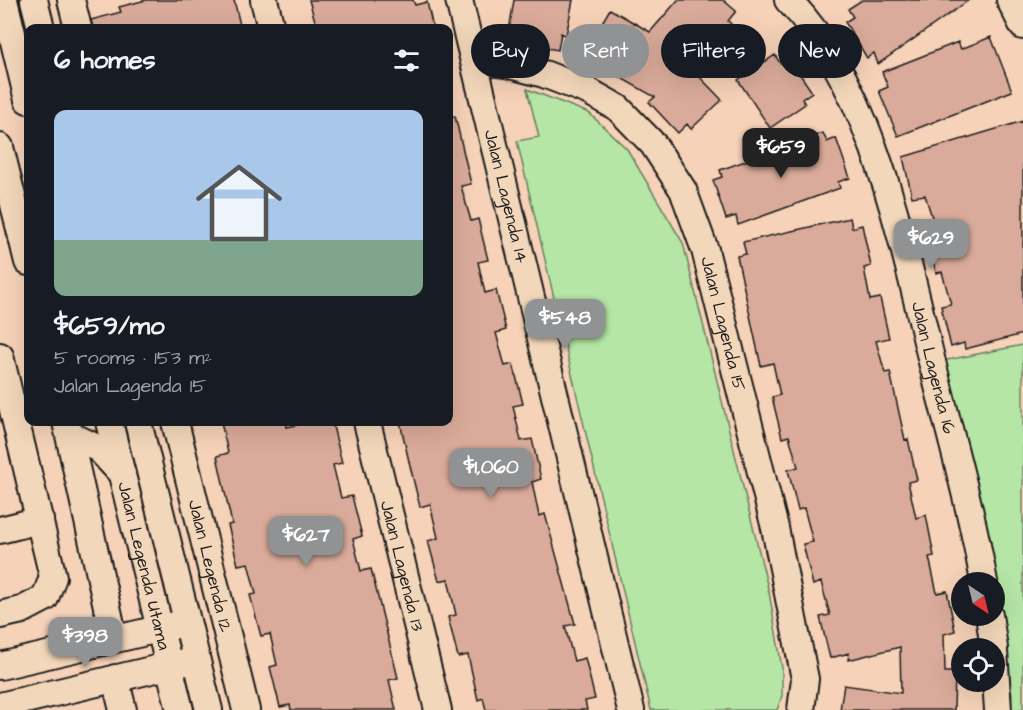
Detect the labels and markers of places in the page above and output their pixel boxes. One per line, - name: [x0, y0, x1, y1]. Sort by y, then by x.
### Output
- pin: $659: [745, 128, 817, 179]
- pin: $629: [895, 219, 967, 270]
- pin: $548: [529, 299, 601, 350]
- pin: $1,060: [442, 448, 540, 499]
- pin: $627: [270, 516, 342, 567]
- pin: $398: [49, 617, 121, 668]

